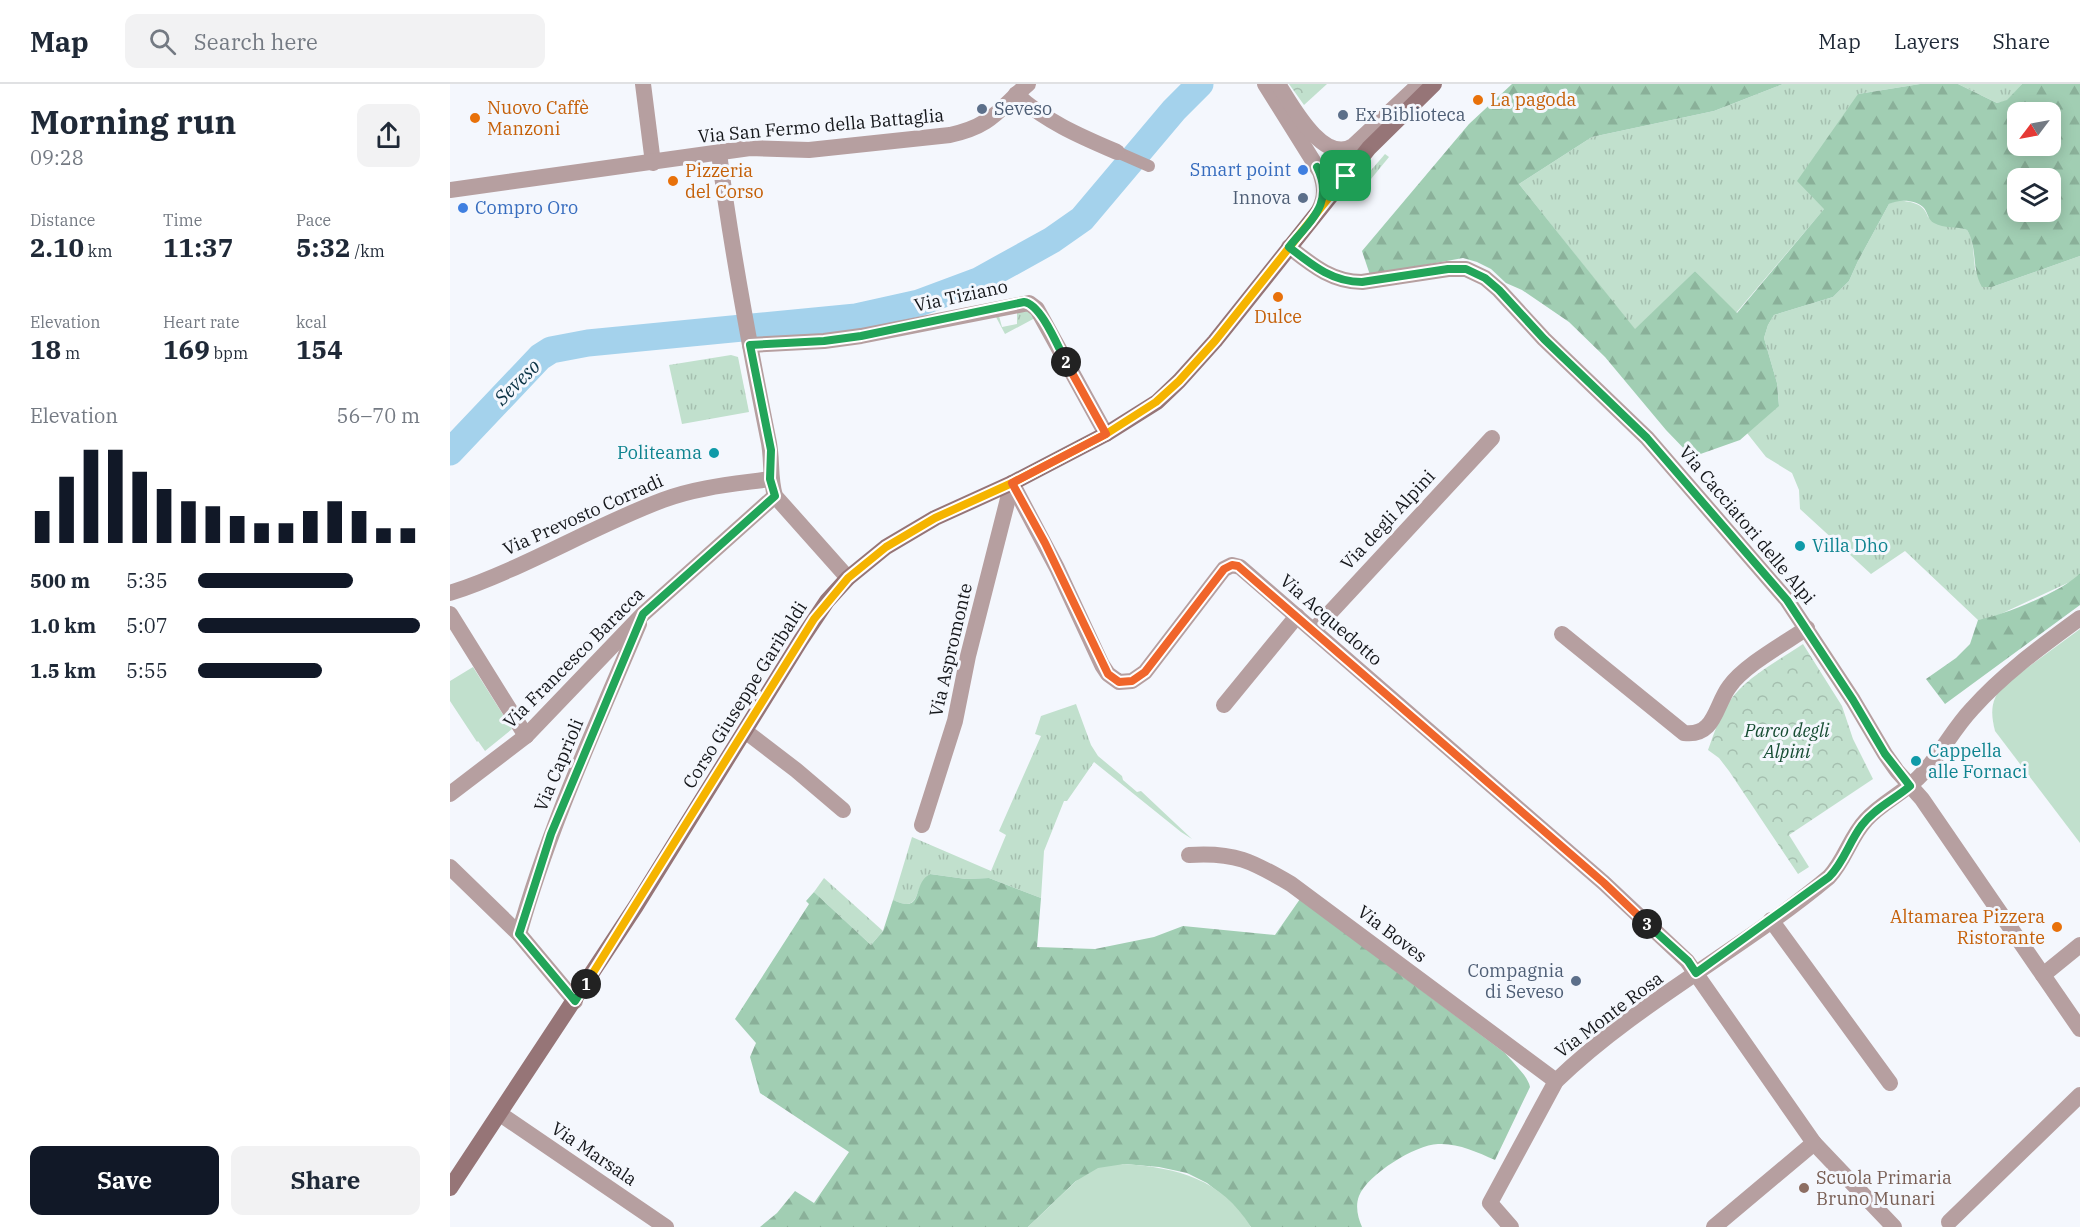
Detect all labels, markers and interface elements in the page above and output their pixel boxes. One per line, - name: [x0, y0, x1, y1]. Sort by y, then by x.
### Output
- search box: [125, 14, 545, 68]
- text: Map: [30, 23, 89, 60]
- icon: search: [146, 25, 179, 58]
- text: Search here: [194, 27, 318, 56]
- text: Map: [1818, 27, 1861, 55]
- text: Layers: [1894, 27, 1960, 55]
- text: Share: [1993, 27, 2050, 55]
- place label: La pagoda: [1490, 88, 1577, 111]
- marker: La pagoda: [1471, 93, 1485, 107]
- place label: Nuovo Caffè Manzoni: [487, 96, 589, 140]
- place label: Seveso: [994, 97, 1052, 120]
- text: Morning run: [30, 100, 236, 143]
- marker: Seveso: [975, 102, 989, 116]
- north arrow: [2007, 102, 2061, 156]
- map controls: [2007, 102, 2061, 222]
- street label: Via San Fermo della Battaglia: [697, 103, 945, 148]
- place label: Ex Biblioteca: [1355, 103, 1466, 126]
- button: share: [357, 104, 420, 167]
- marker: Ex Biblioteca: [1336, 108, 1350, 122]
- marker: Nuovo Caffè Manzoni: [468, 111, 482, 125]
- text: 09:28: [30, 144, 84, 171]
- pin: [1320, 150, 1371, 201]
- place label: Smart point: [1190, 158, 1291, 181]
- place label: Pizzeria del Corso: [685, 159, 764, 203]
- icon: arrive: [1329, 159, 1362, 192]
- marker: Smart point: [1296, 163, 1310, 177]
- button: layers: [2007, 168, 2061, 222]
- marker: Pizzeria del Corso: [666, 174, 680, 188]
- place label: Innova: [1233, 186, 1291, 209]
- marker: Innova: [1296, 191, 1310, 205]
- place label: Compro Oro: [475, 196, 578, 219]
- marker: Compro Oro: [456, 201, 470, 215]
- text: Distance: [30, 210, 95, 230]
- text: Time: [163, 210, 202, 230]
- text: Pace: [296, 210, 331, 230]
- text: 2.10: [30, 230, 84, 264]
- text: 11:37: [163, 230, 233, 264]
- text: 5:32: [296, 230, 351, 264]
- text: km: [84, 241, 112, 261]
- text: /km: [351, 241, 385, 261]
- street label: Via Tiziano: [912, 274, 1010, 317]
- marker: Dulce: [1271, 290, 1285, 304]
- place label: Dulce: [1254, 305, 1302, 328]
- text: Elevation: [30, 312, 100, 332]
- text: Heart rate: [163, 312, 240, 332]
- text: kcal: [296, 312, 327, 332]
- text: 18: [30, 332, 61, 366]
- text: 169: [163, 332, 210, 366]
- text: 154: [296, 332, 343, 366]
- text: m: [61, 343, 80, 363]
- text: bpm: [210, 343, 248, 363]
- pin: 2: [1051, 347, 1081, 377]
- text: 2: [1061, 352, 1071, 372]
- water label: Seveso: [487, 353, 546, 411]
- text: Elevation: [30, 402, 118, 429]
- text: 56–70 m: [337, 402, 420, 429]
- place label: Politeama: [617, 441, 702, 464]
- street label: Via Cacciatori delle Alpi: [1674, 441, 1821, 609]
- marker: Politeama: [707, 446, 721, 460]
- street label: Via degli Alpini: [1335, 465, 1440, 574]
- street label: Via Prevosto Corradi: [499, 469, 667, 560]
- place label: Villa Dho: [1812, 534, 1888, 557]
- marker: Villa Dho: [1793, 539, 1807, 553]
- text: 500 m: [30, 567, 90, 594]
- text: 5:35: [126, 567, 168, 594]
- street label: Via Acquedotto: [1275, 569, 1387, 670]
- street label: Via Aspromonte: [924, 581, 977, 719]
- street label: Via Francesco Baracca: [498, 582, 649, 733]
- street label: Corso Giuseppe Garibaldi: [677, 597, 812, 793]
- text: 1.0 km: [30, 612, 96, 639]
- text: 5:07: [126, 612, 168, 639]
- text: 1.5 km: [30, 657, 96, 684]
- text: 5:55: [126, 657, 168, 684]
- street label: Via Caprioli: [529, 715, 588, 815]
- park label: Parco degli Alpini: [1744, 719, 1830, 763]
- place label: Cappella alle Fornaci: [1928, 739, 2028, 783]
- marker: Cappella alle Fornaci: [1909, 754, 1923, 768]
- street label: Via Boves: [1353, 900, 1432, 967]
- place label: Altamarea Pizzera Ristorante: [1890, 905, 2045, 949]
- pin: 3: [1632, 909, 1662, 939]
- text: 3: [1642, 914, 1652, 934]
- marker: Altamarea Pizzera Ristorante: [2050, 920, 2064, 934]
- place label: Compagnia di Seveso: [1467, 959, 1564, 1003]
- street label: Via Monte Rosa: [1550, 966, 1667, 1063]
- pin: 1: [571, 969, 601, 999]
- text: 1: [581, 974, 591, 994]
- marker: Compagnia di Seveso: [1569, 974, 1583, 988]
- street label: Via Marsala: [547, 1116, 642, 1191]
- button: Save: [30, 1146, 219, 1215]
- button: Share: [231, 1146, 420, 1215]
- place label: Scuola Primaria Bruno Munari: [1816, 1166, 1952, 1210]
- marker: Scuola Primaria Bruno Munari: [1797, 1181, 1811, 1195]

